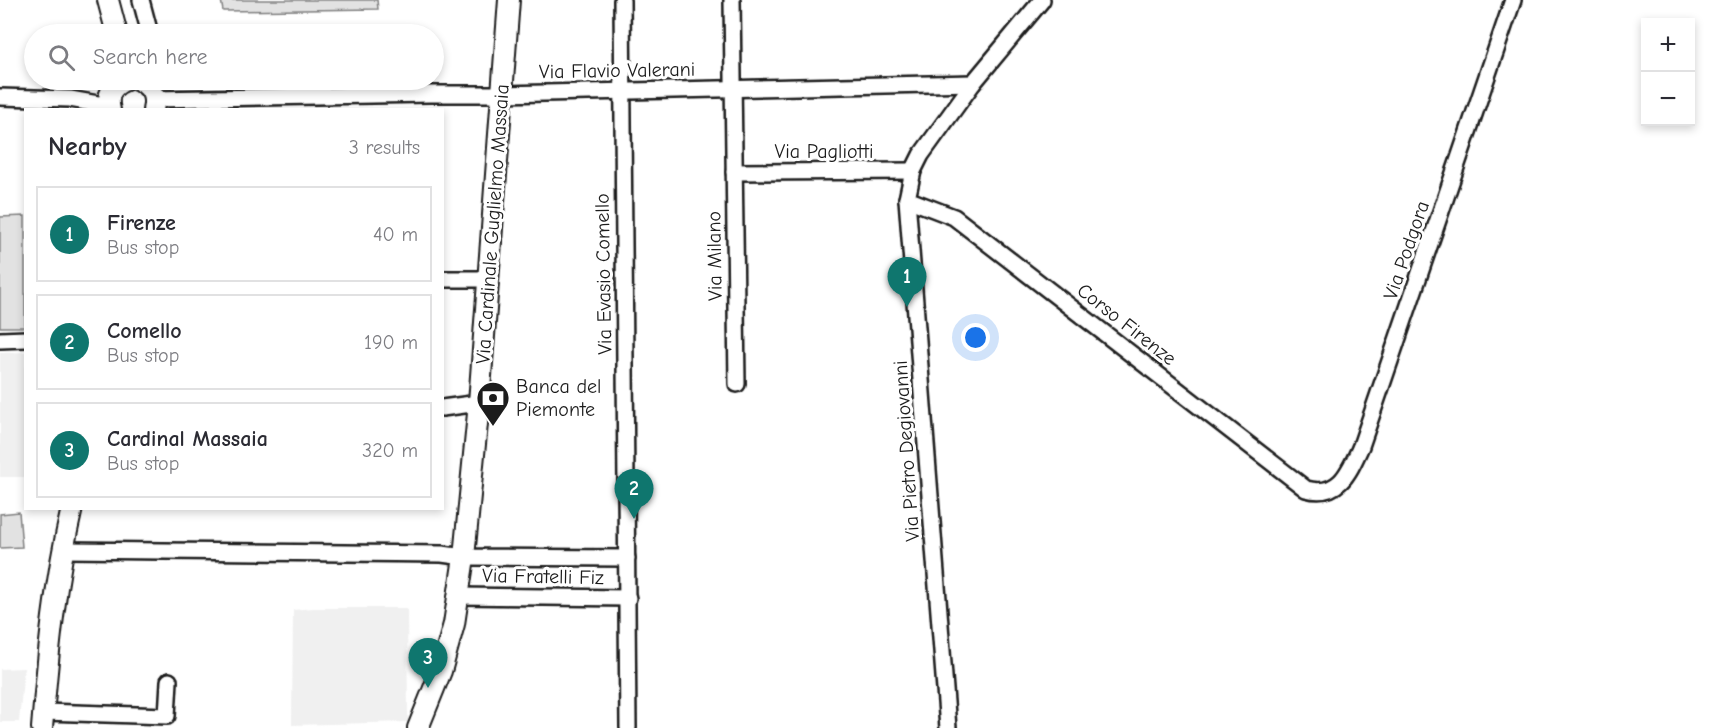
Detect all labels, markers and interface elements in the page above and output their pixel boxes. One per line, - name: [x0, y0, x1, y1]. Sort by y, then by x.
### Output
- map controls: [1641, 18, 1695, 126]
- button: +: [1641, 18, 1695, 72]
- search box: [24, 24, 444, 90]
- icon: search: [45, 41, 78, 74]
- text: Search here: [93, 44, 208, 70]
- street label: Via Flavio Valerani: [539, 58, 695, 83]
- button: −: [1641, 72, 1695, 126]
- street label: Via Cardinale Guglielmo Massaia: [471, 83, 514, 365]
- text: Nearby: [48, 132, 127, 162]
- text: 3 results: [349, 136, 420, 159]
- street label: Via Pagliotti: [775, 140, 873, 163]
- street label: Via Evasio Comello: [591, 193, 616, 355]
- street label: Via Podgora: [1379, 198, 1434, 303]
- text: Firenze: [107, 210, 176, 236]
- street label: Via Milano: [702, 211, 727, 301]
- text: 1: [66, 223, 73, 246]
- text: 40 m: [373, 223, 418, 246]
- text: Bus stop: [107, 236, 179, 259]
- pin: 1: [888, 258, 926, 307]
- street label: Corso Firenze: [1073, 279, 1181, 370]
- text: Comello: [107, 318, 182, 344]
- your location: [961, 323, 990, 352]
- text: 2: [65, 331, 74, 354]
- text: 190 m: [364, 331, 418, 354]
- text: Bus stop: [107, 344, 179, 367]
- street label: Via Pietro Degiovanni: [889, 360, 924, 542]
- place label: Banca del Piemonte: [516, 375, 601, 421]
- bank icon: Banca del Piemonte: [475, 380, 511, 427]
- text: Cardinal Massaia: [107, 426, 268, 452]
- text: 3: [65, 439, 74, 462]
- text: 320 m: [362, 439, 418, 462]
- text: Bus stop: [107, 452, 179, 475]
- pin: 2: [614, 470, 654, 519]
- street label: Via Fratelli Fiz: [482, 564, 604, 589]
- pin: 3: [408, 638, 448, 688]

